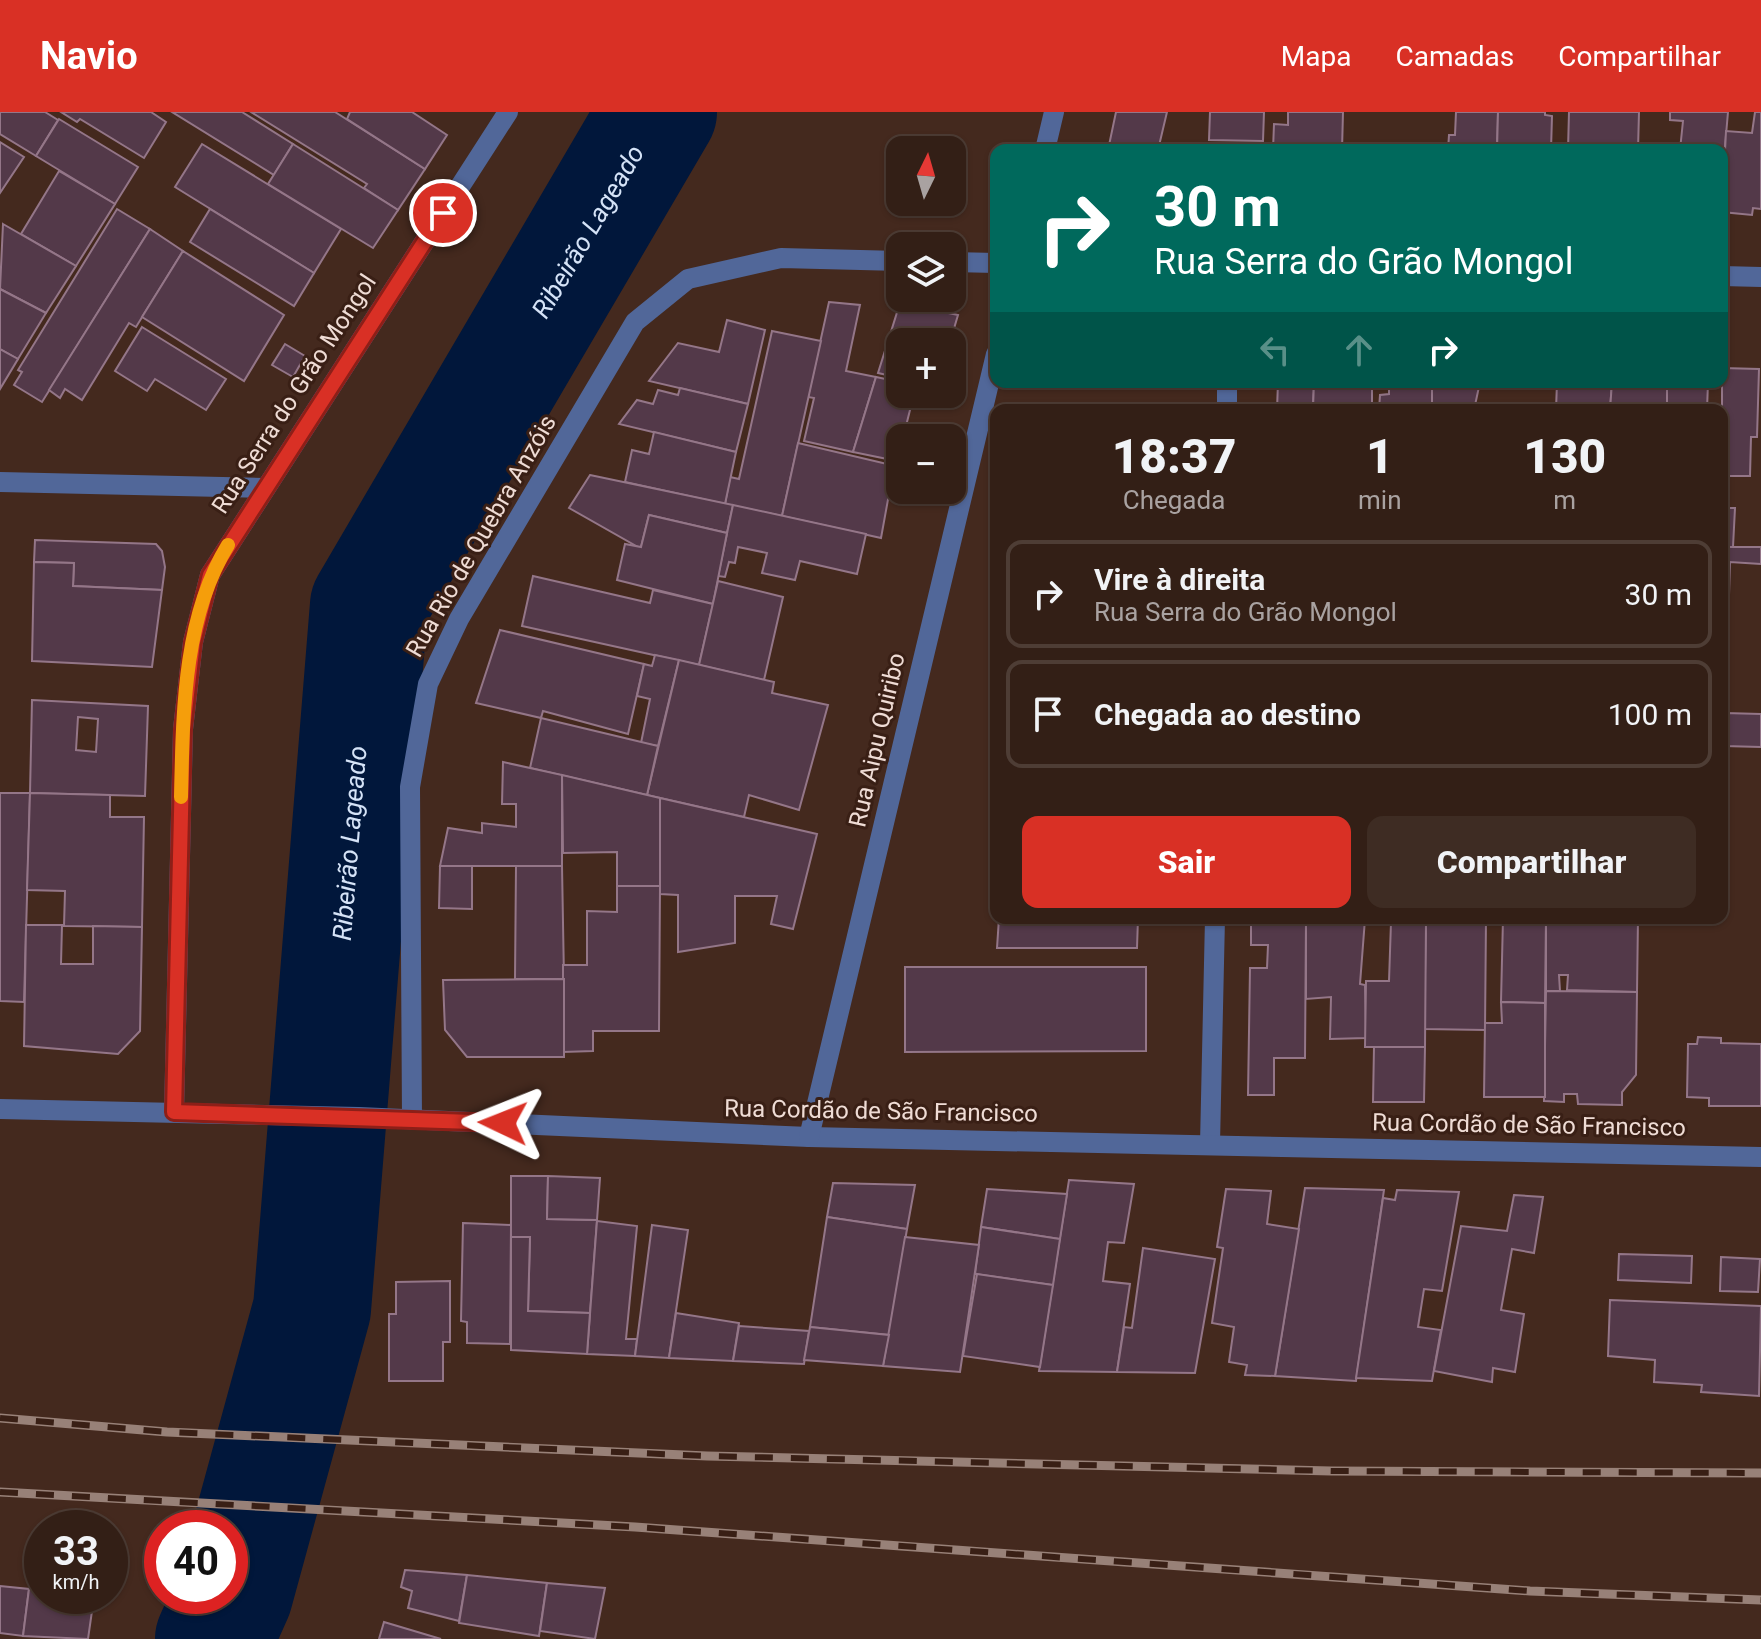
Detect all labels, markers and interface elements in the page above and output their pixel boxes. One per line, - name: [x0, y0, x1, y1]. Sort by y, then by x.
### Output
- text: Navio: [40, 34, 138, 78]
- text: Mapa: [1281, 40, 1351, 73]
- text: Camadas: [1395, 40, 1514, 73]
- text: Compartilhar: [1558, 40, 1721, 73]
- north arrow: [886, 136, 966, 216]
- map controls: [886, 136, 966, 504]
- water label: Ribeirão Lageado: [526, 140, 650, 323]
- text: 30 m: [1154, 174, 1281, 240]
- icon: right: [1022, 176, 1126, 280]
- pin: [409, 179, 477, 247]
- icon: arrive: [421, 191, 465, 235]
- button: layers: [886, 232, 966, 312]
- text: Rua Serra do Grão Mongol: [1154, 241, 1573, 283]
- street label: Rua Serra do Grão Mongol: [206, 269, 382, 519]
- button: +: [886, 328, 966, 408]
- icon: left: [1253, 328, 1297, 372]
- icon: ahead: [1337, 328, 1381, 372]
- icon: right: [1421, 328, 1465, 372]
- street label: Rua Rio de Quebra Anzóis: [400, 410, 562, 662]
- button: −: [886, 424, 966, 504]
- text: 18:37: [1112, 428, 1236, 485]
- text: 1: [1366, 428, 1394, 485]
- text: 130: [1523, 428, 1606, 485]
- text: Chegada: [1123, 485, 1225, 515]
- text: min: [1358, 485, 1402, 515]
- text: m: [1553, 485, 1576, 515]
- text: Vire à direita: [1094, 562, 1265, 597]
- icon: right: [1026, 572, 1070, 616]
- text: 30 m: [1625, 577, 1692, 612]
- text: Rua Serra do Grão Mongol: [1094, 597, 1397, 627]
- street label: Rua Aipu Quiribo: [843, 650, 911, 830]
- icon: arrive: [1026, 692, 1070, 736]
- text: Chegada ao destino: [1094, 697, 1361, 732]
- text: 100 m: [1608, 697, 1692, 732]
- water label: Ribeirão Lageado: [327, 745, 373, 942]
- button: Sair: [1022, 816, 1351, 908]
- button: Compartilhar: [1367, 816, 1696, 908]
- position arrow: [461, 1081, 545, 1165]
- street label: Rua Cordão de São Francisco: [724, 1094, 1038, 1128]
- street label: Rua Cordão de São Francisco: [1372, 1108, 1686, 1142]
- speed limit sign: 40: [144, 1510, 248, 1614]
- text: 33: [53, 1528, 99, 1575]
- text: km/h: [53, 1570, 99, 1594]

